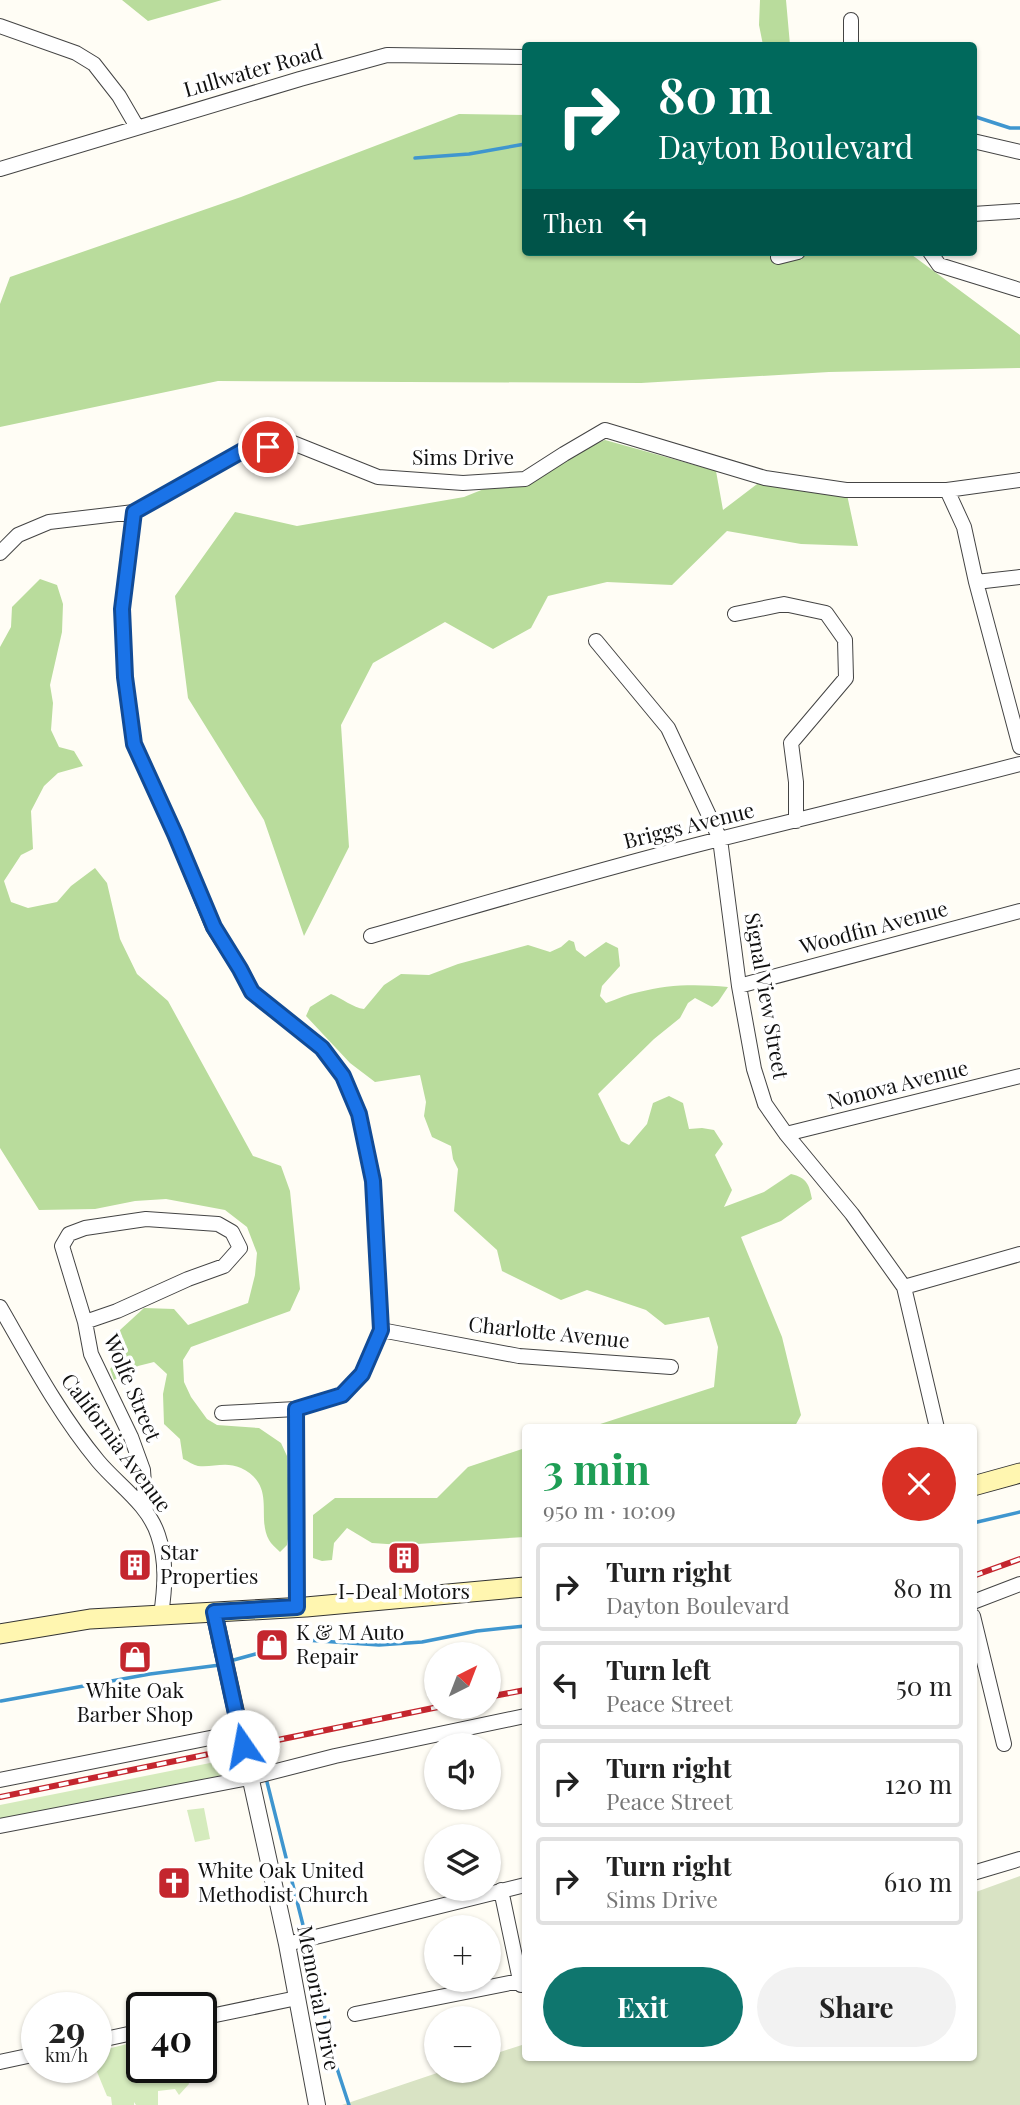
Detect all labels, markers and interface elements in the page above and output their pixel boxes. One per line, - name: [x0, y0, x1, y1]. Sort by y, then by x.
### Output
- street label: Lullwater Road: [180, 36, 325, 102]
- text: 80 m: [658, 61, 773, 126]
- icon: right: [543, 70, 634, 161]
- text: Dayton Boulevard: [658, 124, 913, 167]
- icon: left: [617, 203, 655, 241]
- text: Then: [543, 205, 603, 240]
- pin: [238, 417, 298, 477]
- icon: arrive: [249, 428, 287, 466]
- street label: Sims Drive: [412, 442, 514, 470]
- street label: Briggs Avenue: [620, 794, 757, 854]
- street label: Woodfin Avenue: [795, 893, 951, 960]
- street label: Signal View Street: [740, 910, 796, 1082]
- street label: Nonova Avenue: [824, 1052, 971, 1114]
- street label: Charlotte Avenue: [467, 1309, 631, 1353]
- street label: Wolfe Street: [98, 1328, 169, 1446]
- street label: California Avenue: [56, 1367, 179, 1517]
- text: 3 min: [543, 1440, 650, 1496]
- button: close: [882, 1447, 956, 1521]
- text: 950 m · 10:09: [543, 1494, 676, 1525]
- place label: Star Properties: [160, 1537, 259, 1589]
- building icon: I-Deal Motors: [385, 1539, 423, 1577]
- building icon: Star Properties: [116, 1546, 154, 1584]
- text: Turn right: [606, 1554, 732, 1589]
- icon: right: [547, 1568, 585, 1606]
- text: 80 m: [893, 1570, 952, 1605]
- place label: I-Deal Motors: [338, 1576, 470, 1604]
- text: Dayton Boulevard: [606, 1589, 790, 1620]
- place label: K & M Auto Repair: [296, 1617, 404, 1669]
- shop icon: K & M Auto Repair: [253, 1626, 291, 1664]
- shop icon: White Oak Barber Shop: [116, 1638, 154, 1676]
- north arrow: [424, 1642, 500, 1718]
- map controls: [424, 1642, 501, 2083]
- text: Turn left: [606, 1652, 711, 1687]
- icon: left: [547, 1666, 585, 1704]
- text: 50 m: [896, 1668, 952, 1703]
- place label: White Oak Barber Shop: [77, 1675, 193, 1727]
- text: Peace Street: [606, 1687, 733, 1718]
- position arrow: [206, 1709, 280, 1783]
- button: sound: [424, 1733, 501, 1810]
- text: Turn right: [606, 1750, 732, 1785]
- icon: right: [547, 1764, 585, 1802]
- text: 120 m: [885, 1766, 952, 1801]
- text: Peace Street: [606, 1785, 733, 1816]
- button: layers: [424, 1824, 501, 1901]
- text: Turn right: [606, 1848, 732, 1883]
- place label: White Oak United Methodist Church: [197, 1855, 369, 1907]
- icon: right: [547, 1862, 585, 1900]
- church icon: White Oak United Methodist Church: [155, 1864, 193, 1902]
- text: 610 m: [884, 1864, 952, 1899]
- text: Sims Drive: [606, 1883, 718, 1914]
- button: +: [424, 1915, 501, 1992]
- street label: Memorial Drive: [292, 1923, 348, 2073]
- button: Exit: [543, 1967, 743, 2047]
- button: Share: [757, 1967, 956, 2047]
- speed limit sign: 40: [126, 1992, 217, 2083]
- text: 29: [48, 2005, 85, 2052]
- button: −: [424, 2006, 501, 2083]
- text: km/h: [45, 2043, 88, 2067]

